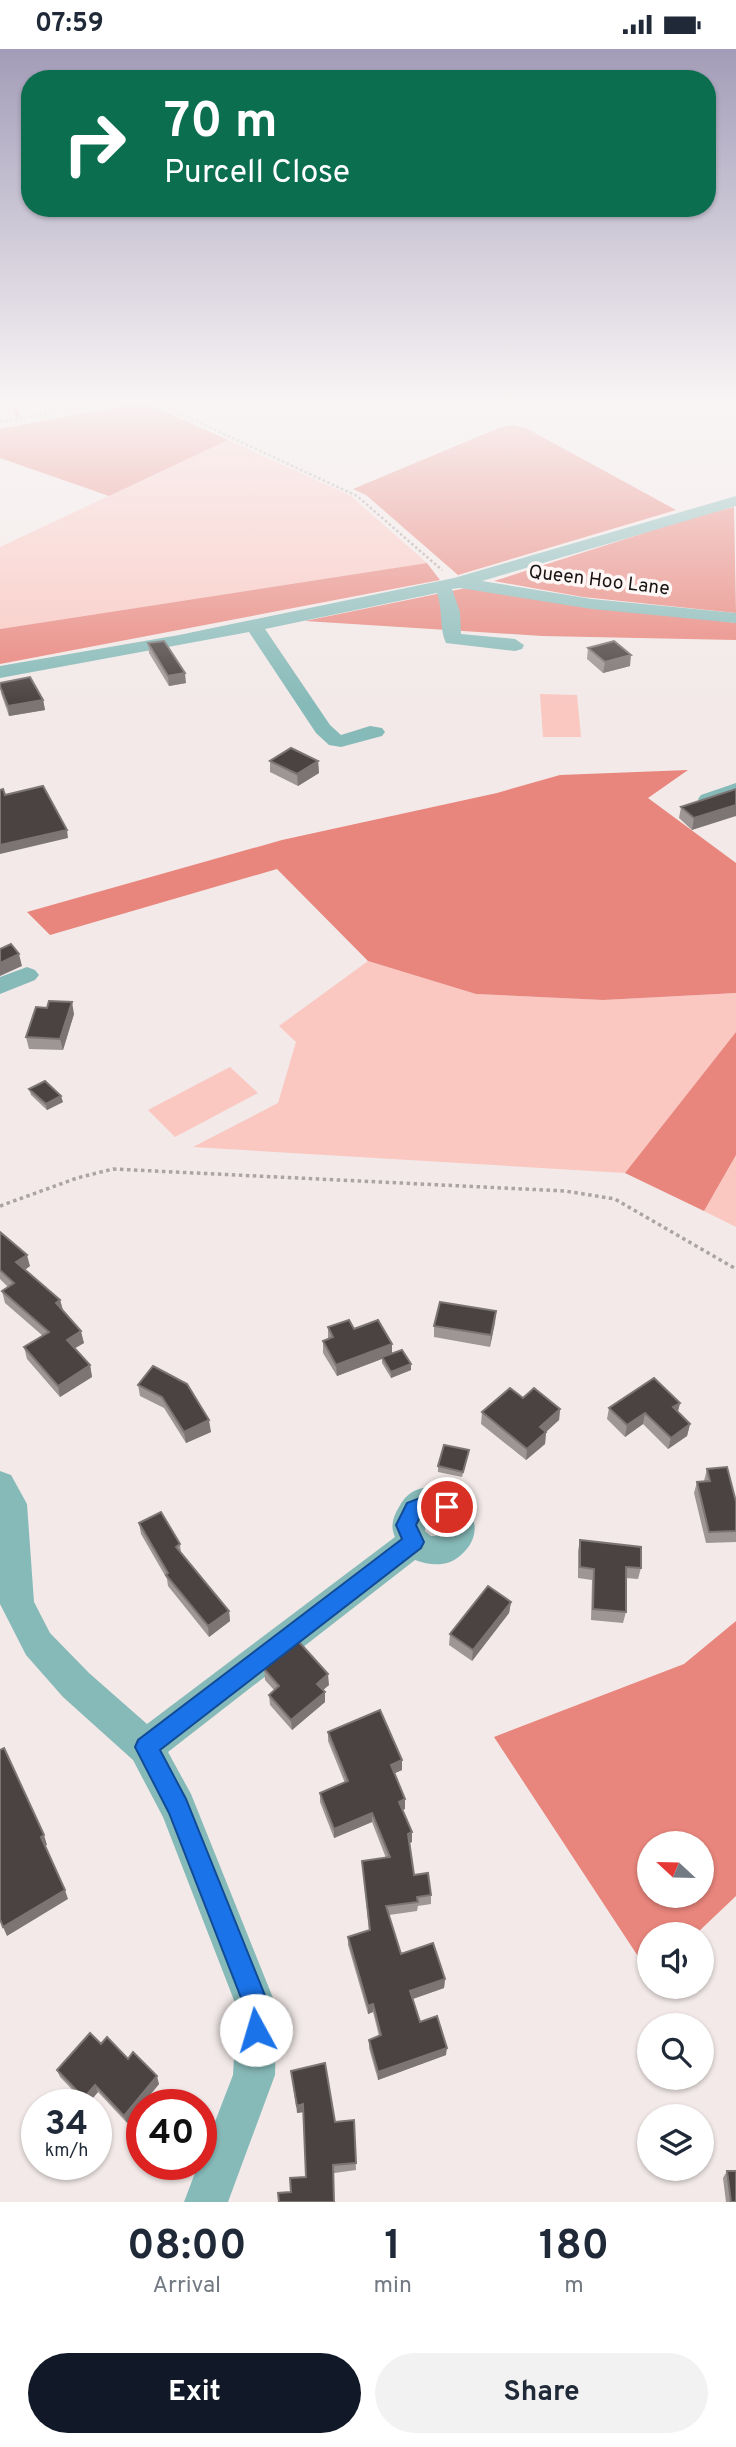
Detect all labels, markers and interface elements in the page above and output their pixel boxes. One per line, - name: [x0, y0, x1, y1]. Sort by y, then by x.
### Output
- text: 07:59: [35, 8, 104, 41]
- text: 70 m: [164, 93, 278, 155]
- icon: right: [49, 98, 140, 189]
- text: Purcell Close: [164, 154, 350, 194]
- street label: Queen Hoo Lane: [527, 560, 671, 602]
- pin: [417, 1477, 477, 1537]
- icon: arrive: [428, 1488, 466, 1526]
- north arrow: [637, 1831, 714, 1907]
- map controls: [637, 1831, 714, 2181]
- button: sound: [637, 1922, 714, 1999]
- position arrow: [219, 1993, 293, 2067]
- button: search: [637, 2013, 714, 2090]
- speed limit sign: 40: [126, 2089, 217, 2180]
- text: 34: [45, 2103, 88, 2147]
- button: layers: [637, 2104, 714, 2181]
- text: km/h: [45, 2140, 88, 2163]
- text: 08:00: [127, 2221, 247, 2274]
- text: 1: [384, 2221, 401, 2274]
- text: 180: [539, 2221, 609, 2274]
- text: Arrival: [153, 2272, 221, 2301]
- text: min: [374, 2272, 412, 2301]
- text: m: [564, 2272, 584, 2301]
- button: Exit: [28, 2353, 361, 2433]
- button: Share: [375, 2353, 708, 2433]

